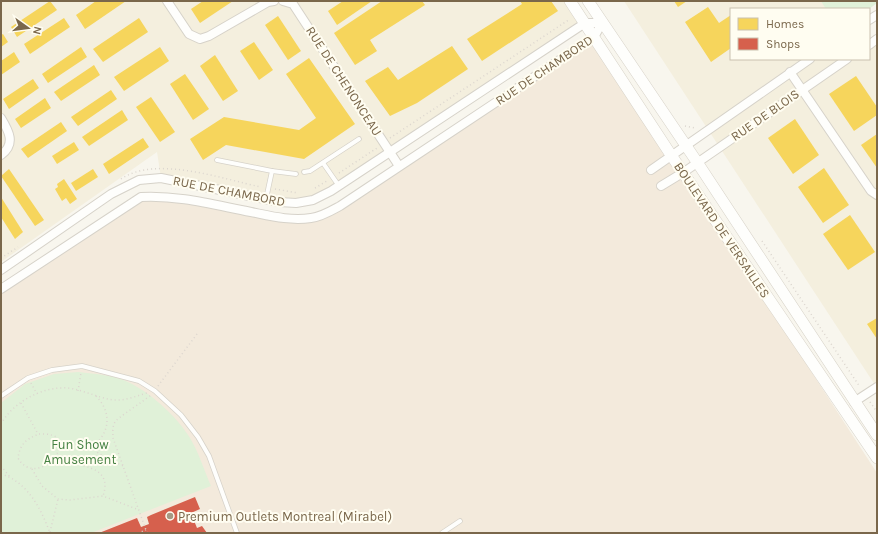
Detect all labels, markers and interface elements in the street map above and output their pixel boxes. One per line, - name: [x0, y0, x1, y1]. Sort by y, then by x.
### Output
- north arrow: [8, 8, 48, 48]
- legend: [730, 8, 870, 60]
- text: Homes: [766, 17, 804, 31]
- street label: RUE DE CHENONCEAU: [303, 24, 385, 138]
- text: N: [30, 25, 44, 36]
- street label: RUE DE CHAMBORD: [493, 32, 595, 108]
- text: Shops: [766, 37, 800, 51]
- street label: RUE DE BLOIS: [728, 86, 802, 144]
- street label: BOULEVARD DE VERSAILLES: [671, 159, 773, 301]
- street label: RUE DE CHAMBORD: [172, 173, 286, 209]
- park label: Fun Show Amusement: [44, 437, 116, 467]
- place label: Premium Outlets Montreal (Mirabel): [178, 509, 392, 524]
- marker: Premium Outlets Montreal (Mirabel): [165, 511, 175, 521]

